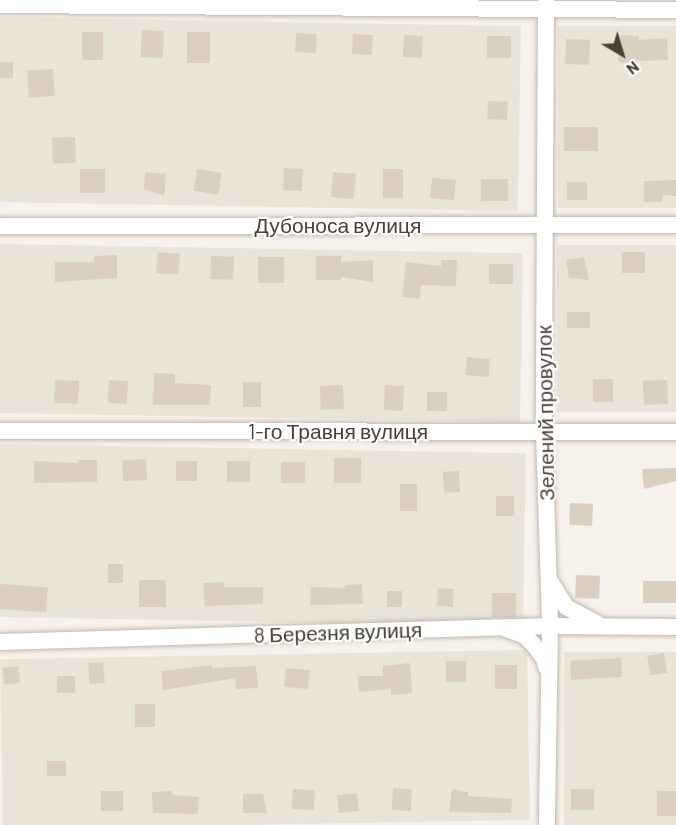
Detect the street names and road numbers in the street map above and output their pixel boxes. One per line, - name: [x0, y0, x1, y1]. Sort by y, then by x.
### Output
- street label: Дубоноса вулиця: [255, 212, 421, 238]
- street label: Зелений провулок: [531, 325, 559, 501]
- street label: 1-го Травня вулиця: [248, 418, 428, 444]
- street label: 8 Березня вулиця: [253, 616, 423, 648]

